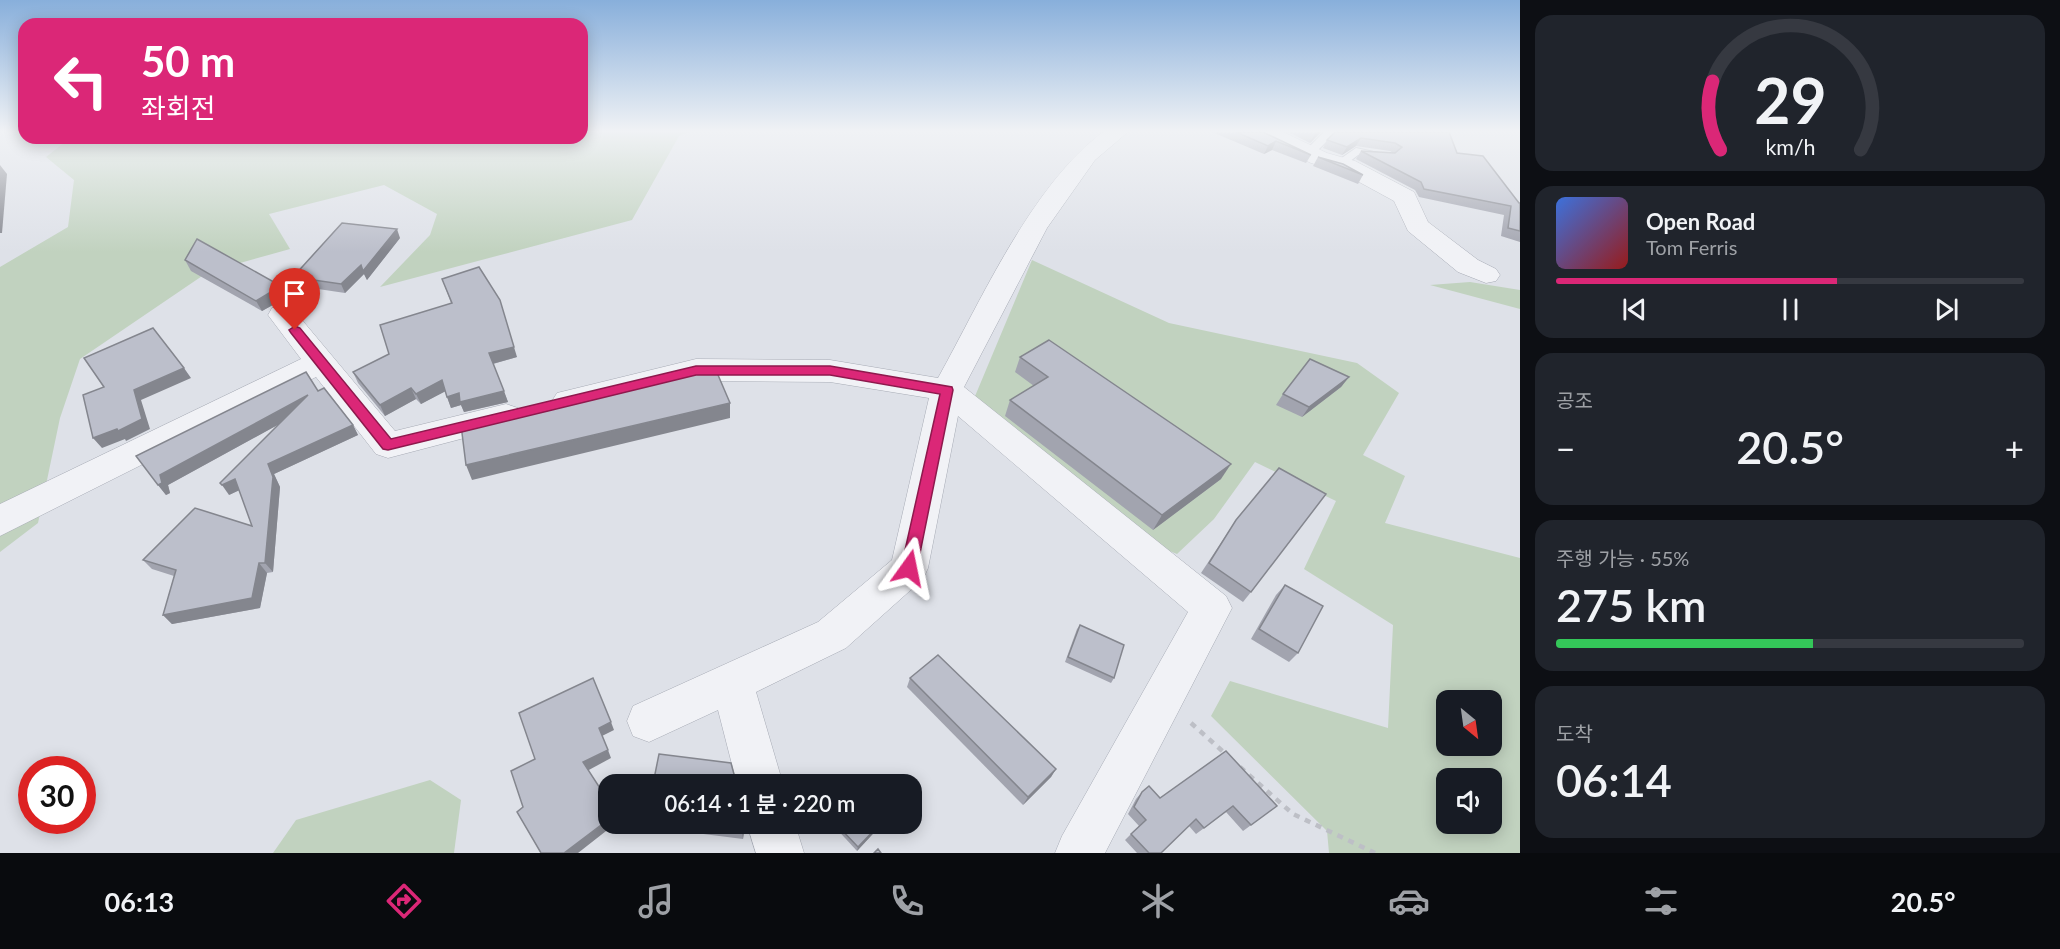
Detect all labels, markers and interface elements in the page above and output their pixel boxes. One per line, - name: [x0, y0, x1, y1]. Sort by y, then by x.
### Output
- text: 50 m: [141, 36, 235, 86]
- icon: left: [42, 42, 120, 120]
- text: 29: [1754, 62, 1826, 137]
- text: 좌회전: [141, 91, 216, 124]
- text: km/h: [1765, 134, 1815, 160]
- text: Open Road: [1646, 208, 1755, 235]
- text: Tom Ferris: [1646, 235, 1737, 259]
- pin: [269, 268, 320, 330]
- icon: arrive: [278, 277, 311, 310]
- icon: previous: [1618, 293, 1651, 326]
- icon: pause: [1774, 293, 1807, 326]
- icon: next: [1930, 293, 1963, 326]
- text: 공조: [1556, 388, 1593, 412]
- text: 20.5°: [1736, 420, 1844, 474]
- text: −: [1556, 428, 1575, 468]
- text: +: [2005, 428, 2024, 468]
- position arrow: [877, 536, 941, 600]
- text: 주행 가능 · 55%: [1556, 546, 1689, 570]
- text: 275 km: [1556, 578, 1706, 632]
- north arrow: [1436, 690, 1502, 756]
- map controls: [1436, 690, 1502, 834]
- text: 도착: [1556, 721, 1593, 745]
- text: 06:14: [1556, 753, 1672, 807]
- speed limit sign: 30: [18, 756, 96, 834]
- button: sound: [1436, 768, 1502, 834]
- text: 06:14 · 1 분 · 220 m: [665, 790, 855, 817]
- icon: directions: [383, 880, 425, 922]
- icon: music: [635, 880, 677, 922]
- icon: phone: [886, 880, 928, 922]
- icon: climate: [1137, 880, 1179, 922]
- icon: car: [1388, 880, 1430, 922]
- icon: filters: [1640, 880, 1682, 922]
- text: 06:13: [105, 885, 174, 918]
- text: 20.5°: [1891, 885, 1955, 918]

